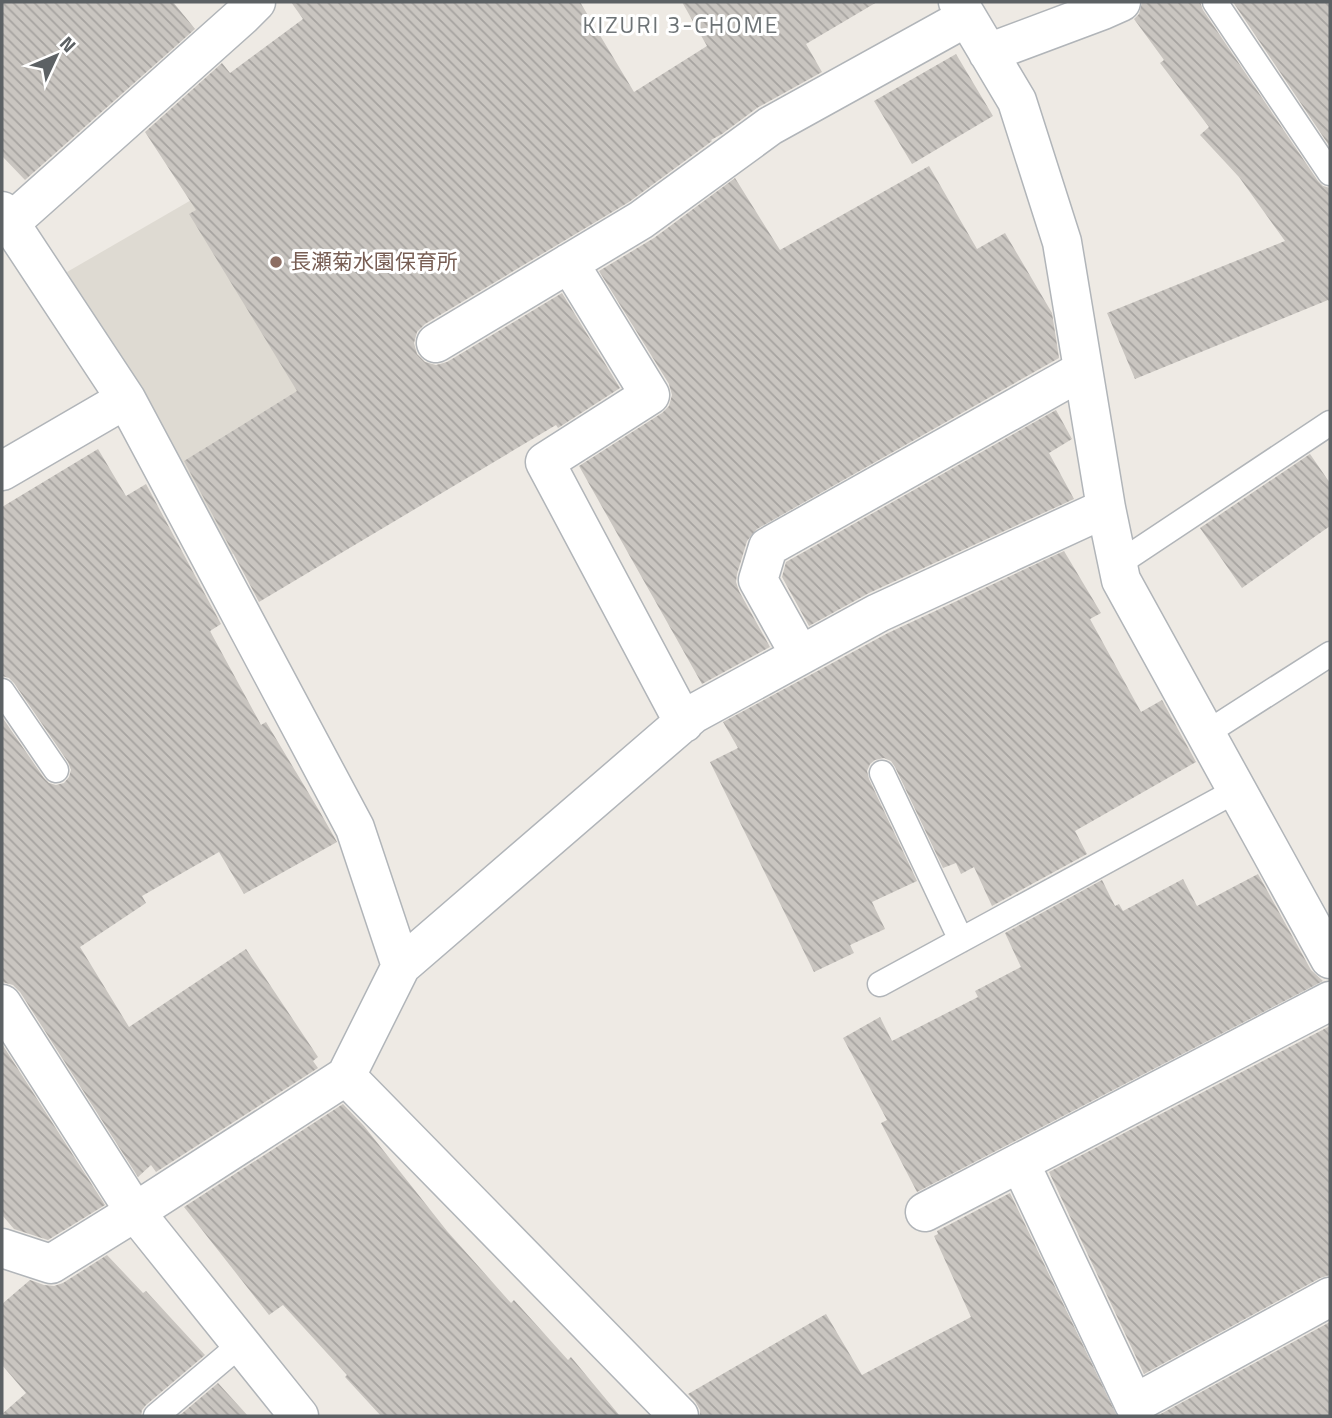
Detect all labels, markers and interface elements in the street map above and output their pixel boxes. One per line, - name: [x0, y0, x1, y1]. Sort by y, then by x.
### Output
- district label: KIZURI 3-CHOME: [583, 7, 779, 42]
- north arrow: [21, 21, 91, 91]
- text: N: [54, 29, 84, 59]
- place label: 長瀬菊水園保育所: [290, 245, 458, 277]
- marker: 長瀬菊水園保育所: [268, 254, 284, 270]

